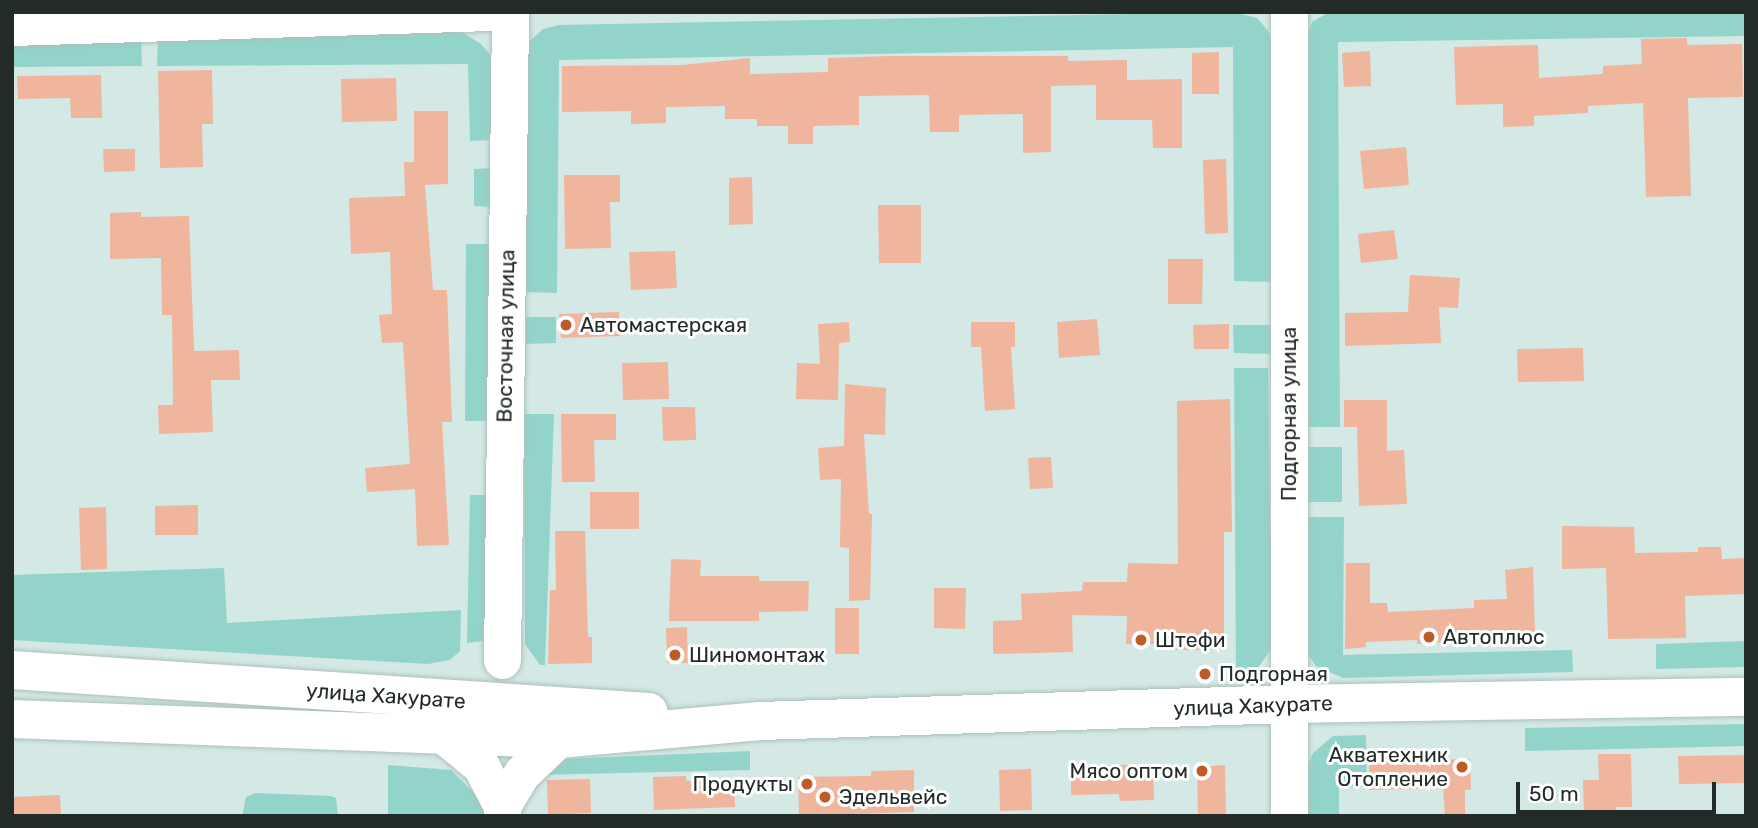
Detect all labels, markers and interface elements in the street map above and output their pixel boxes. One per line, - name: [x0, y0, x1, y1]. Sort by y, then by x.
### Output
- street label: Восточная улица: [492, 249, 520, 423]
- place label: Автомастерская: [580, 312, 747, 338]
- marker: Автомастерская: [558, 317, 574, 333]
- street label: Подгорная улица: [1276, 327, 1302, 501]
- place label: Автоплюс: [1443, 624, 1545, 650]
- place label: Штефи: [1155, 627, 1225, 653]
- marker: Автоплюс: [1421, 629, 1437, 645]
- marker: Штефи: [1133, 632, 1149, 648]
- place label: Шиномонтаж: [689, 642, 825, 668]
- marker: Шиномонтаж: [667, 647, 683, 663]
- place label: Подгорная: [1219, 661, 1328, 687]
- marker: Подгорная: [1197, 666, 1213, 682]
- street label: улица Хакурате: [305, 678, 467, 714]
- street label: улица Хакурате: [1173, 691, 1333, 721]
- place label: Акватехник Отопление: [1329, 742, 1448, 792]
- place label: Мясо оптом: [1069, 758, 1188, 784]
- marker: Акватехник Отопление: [1454, 759, 1470, 775]
- marker: Мясо оптом: [1194, 763, 1210, 779]
- scale bar: [1520, 768, 1720, 812]
- place label: Продукты: [692, 771, 793, 797]
- marker: Продукты: [799, 776, 815, 792]
- text: 50 m: [1529, 781, 1579, 806]
- place label: Эдельвейс: [839, 784, 947, 810]
- marker: Эдельвейс: [817, 789, 833, 805]

